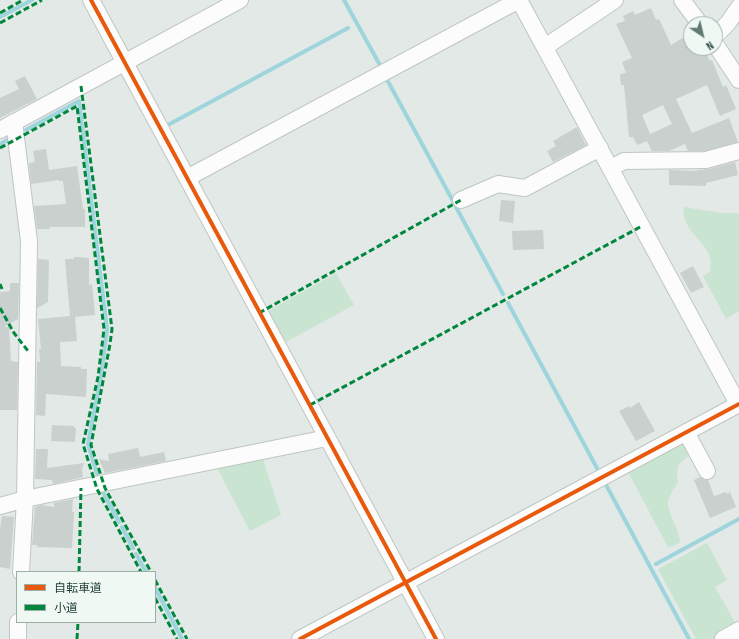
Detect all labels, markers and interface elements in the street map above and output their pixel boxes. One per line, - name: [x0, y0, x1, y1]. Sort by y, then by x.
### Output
- north arrow: [683, 16, 723, 56]
- text: N: [703, 38, 716, 52]
- legend: [16, 571, 156, 623]
- text: 自転車道: [54, 581, 102, 596]
- text: 小道: [54, 601, 78, 616]

